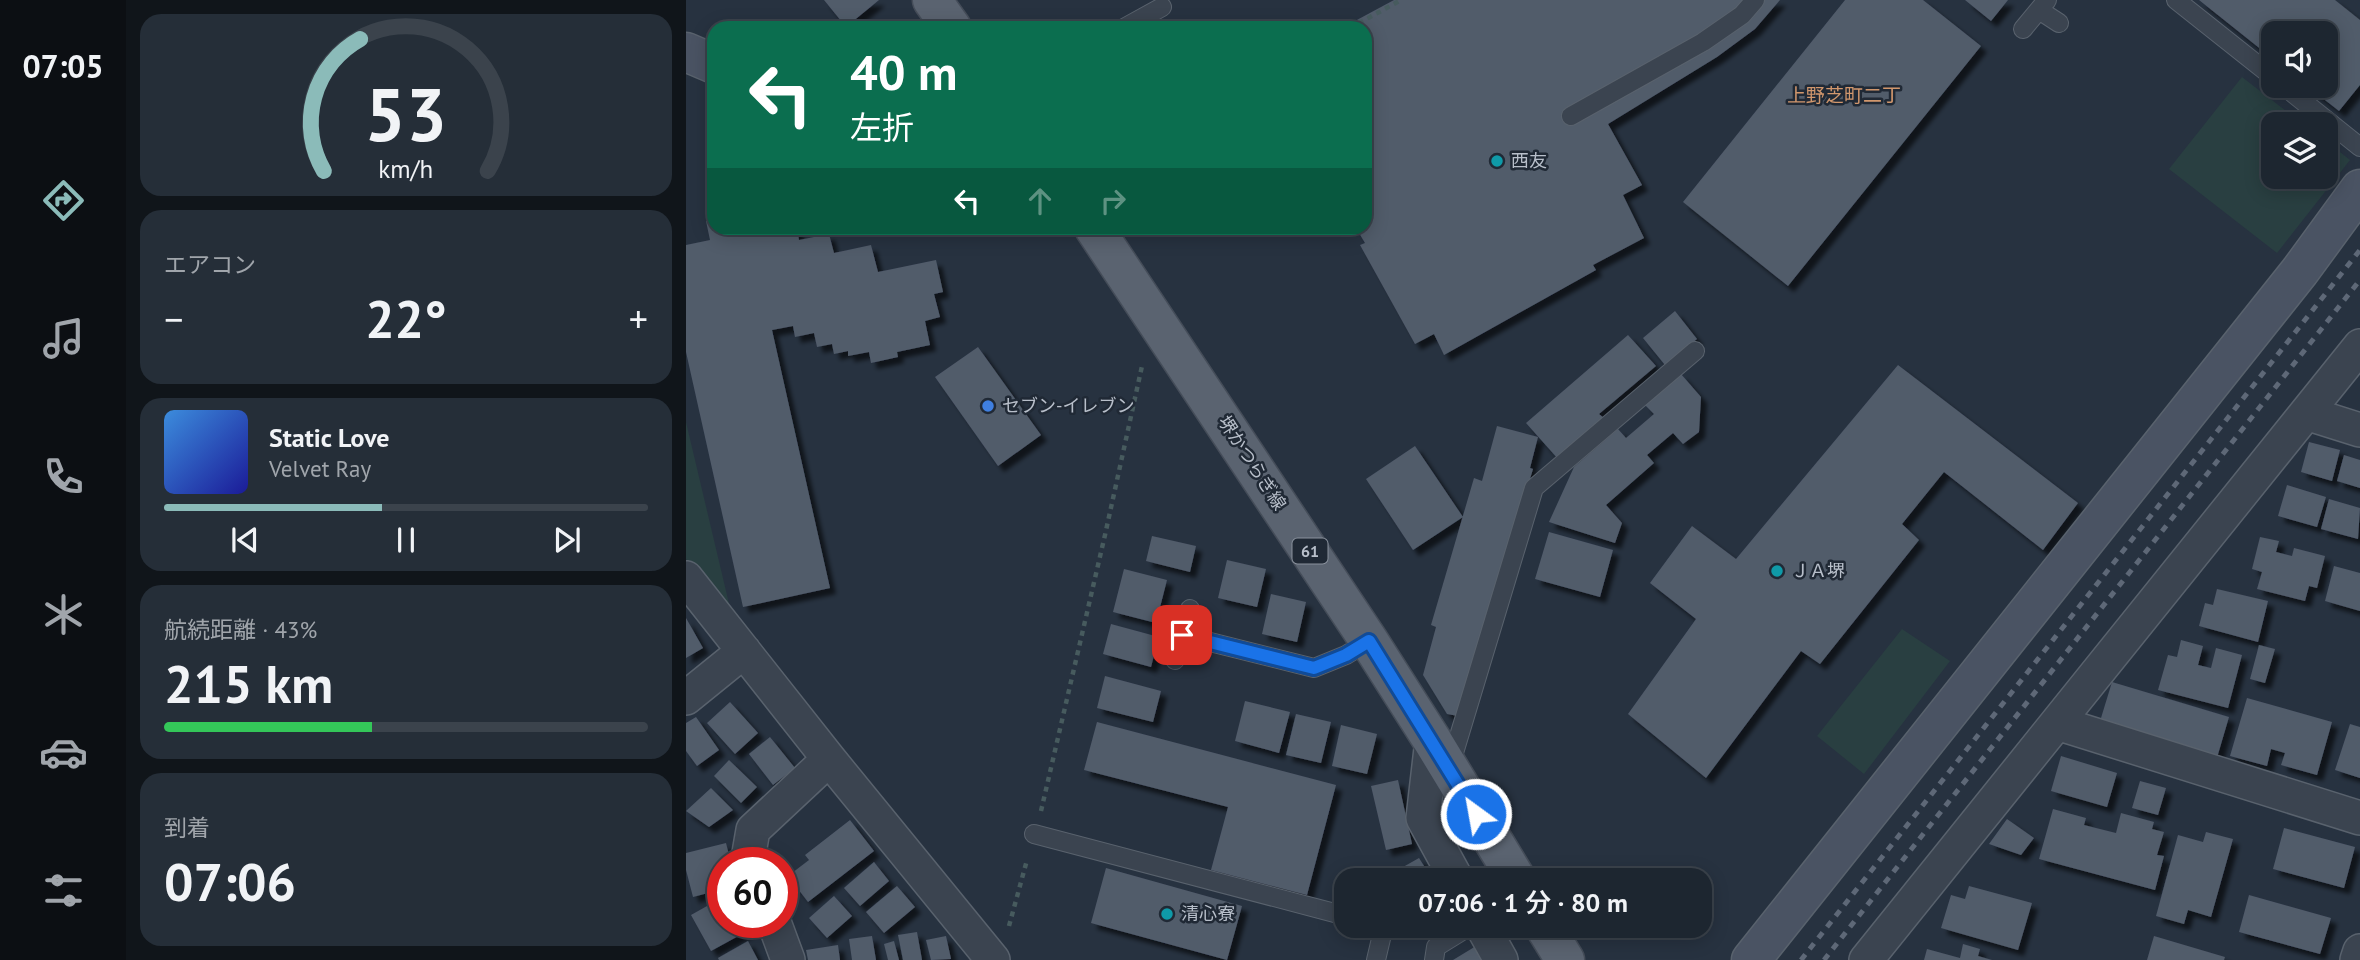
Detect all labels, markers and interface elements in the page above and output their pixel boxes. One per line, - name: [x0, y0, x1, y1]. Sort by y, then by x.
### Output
- map controls: [2261, 21, 2338, 189]
- button: sound: [2261, 21, 2338, 98]
- text: 40 m: [850, 40, 957, 104]
- text: 07:05: [22, 45, 104, 87]
- icon: left: [735, 49, 826, 140]
- text: 53: [365, 67, 447, 161]
- district label: 上野芝町二丁: [1787, 83, 1901, 107]
- text: 左折: [850, 106, 914, 148]
- button: layers: [2261, 112, 2338, 189]
- place label: 西友: [1511, 149, 1547, 172]
- text: km/h: [379, 153, 433, 185]
- marker: 西友: [1489, 153, 1505, 169]
- icon: directions: [39, 176, 88, 225]
- icon: left: [948, 182, 986, 220]
- icon: ahead: [1021, 182, 1059, 220]
- icon: right: [1094, 182, 1132, 220]
- text: エアコン: [164, 250, 256, 279]
- text: 22°: [365, 285, 447, 352]
- text: −: [164, 294, 183, 343]
- text: +: [629, 294, 648, 343]
- icon: music: [39, 314, 88, 363]
- place label: セブン-イレブン: [1002, 394, 1134, 417]
- marker: セブン-イレブン: [980, 398, 996, 414]
- street label: 堺かつらぎ線: [1213, 411, 1291, 514]
- text: Static Love: [269, 421, 390, 454]
- icon: phone: [39, 452, 88, 501]
- text: Velvet Ray: [269, 454, 371, 483]
- icon: previous: [226, 521, 264, 559]
- icon: pause: [387, 521, 425, 559]
- icon: next: [548, 521, 586, 559]
- road number: 61: [1292, 538, 1328, 564]
- place label: ＪＡ堺: [1791, 559, 1845, 582]
- marker: ＪＡ堺: [1769, 563, 1785, 579]
- icon: climate: [39, 590, 88, 639]
- pin: [1152, 605, 1212, 665]
- text: 航続距離 · 43%: [164, 615, 317, 644]
- icon: arrive: [1163, 616, 1201, 654]
- text: 215 km: [164, 650, 333, 717]
- icon: car: [39, 728, 88, 777]
- position arrow: [1439, 777, 1513, 851]
- text: 到着: [164, 813, 210, 842]
- speed limit sign: 60: [707, 847, 798, 938]
- text: 07:06: [164, 848, 296, 915]
- icon: filters: [39, 866, 88, 915]
- text: 07:06 · 1 分 · 80 m: [1418, 886, 1628, 919]
- place label: 清心寮: [1181, 902, 1235, 925]
- marker: 清心寮: [1159, 906, 1175, 922]

